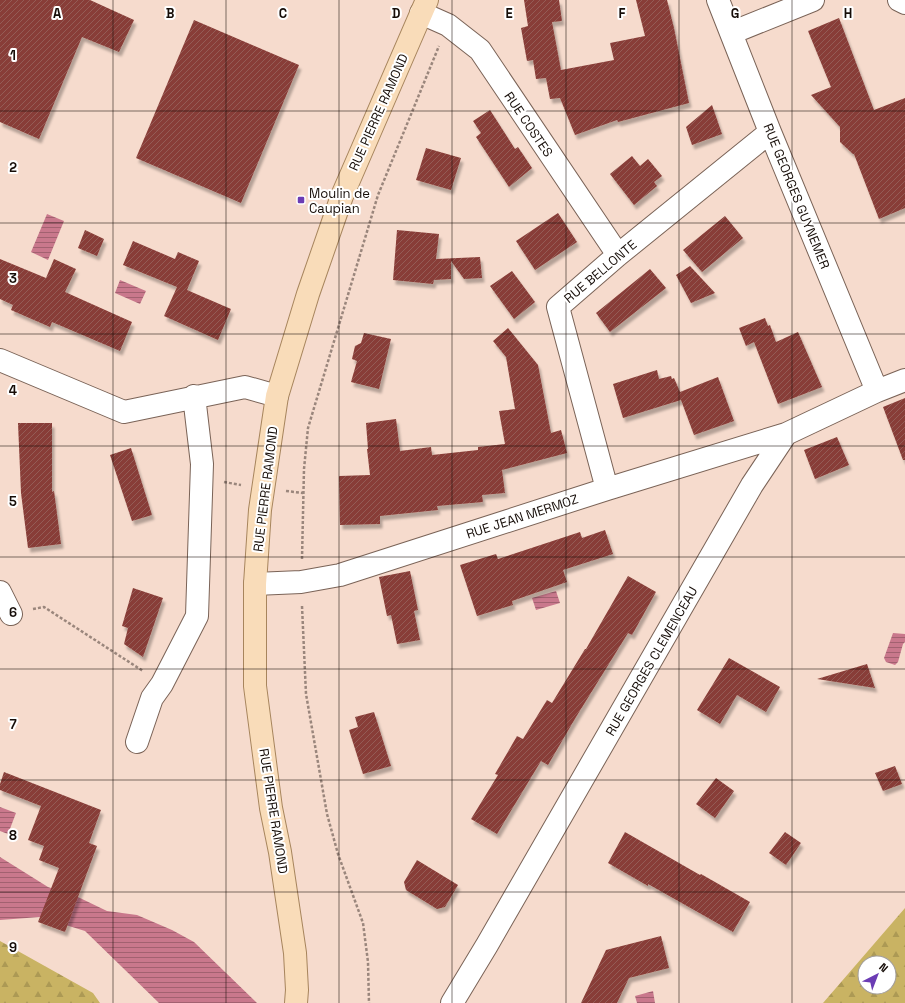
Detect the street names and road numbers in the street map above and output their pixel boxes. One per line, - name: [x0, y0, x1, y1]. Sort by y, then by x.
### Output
- street label: RUE PIERRE RAMOND: [345, 51, 412, 173]
- street label: RUE COSTES: [501, 88, 557, 160]
- street label: RUE GEORGES GUYNEMER: [760, 121, 834, 271]
- street label: RUE BELLONTE: [561, 236, 640, 307]
- street label: RUE PIERRE RAMOND: [249, 425, 282, 553]
- street label: RUE JEAN MERMOZ: [464, 490, 580, 543]
- street label: RUE GEORGES CLEMENCEAU: [602, 583, 701, 739]
- street label: RUE PIERRE RAMOND: [255, 747, 292, 875]

